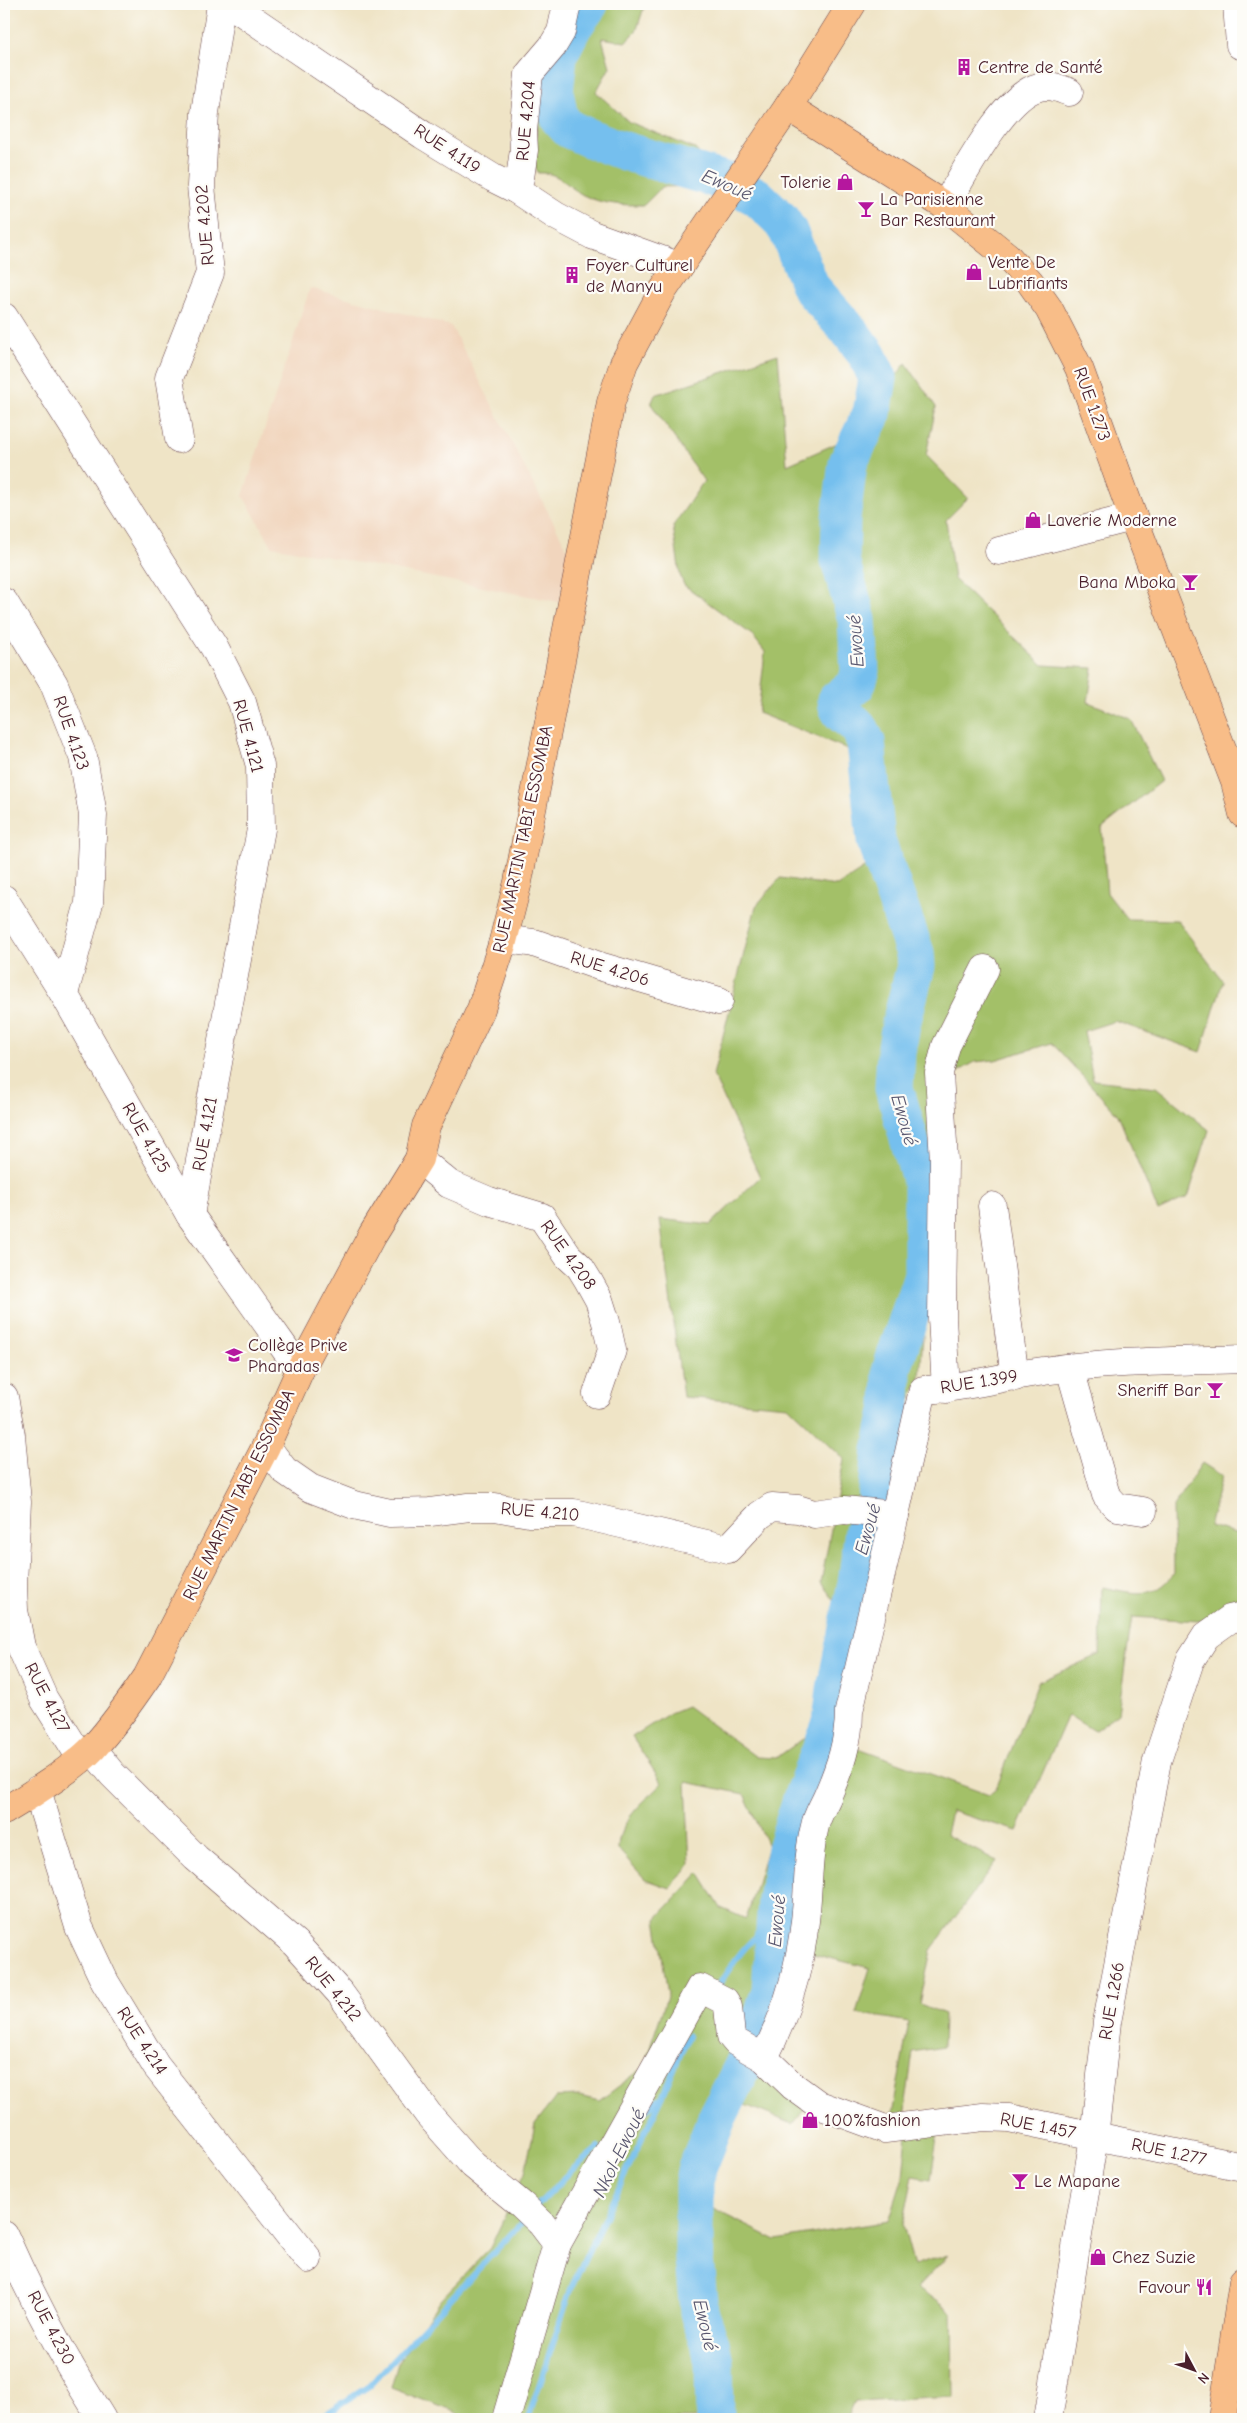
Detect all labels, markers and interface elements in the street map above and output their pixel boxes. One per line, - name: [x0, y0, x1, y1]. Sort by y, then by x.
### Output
- building icon: Centre de Santé: [954, 57, 974, 77]
- place label: Centre de Santé: [978, 57, 1102, 78]
- street label: RUE 4.204: [512, 80, 540, 162]
- street label: RUE 4.119: [410, 120, 484, 178]
- water label: Ewoué: [699, 165, 756, 206]
- place label: Tolerie: [781, 172, 831, 193]
- shop icon: Tolerie: [835, 172, 855, 192]
- street label: RUE 4.202: [191, 184, 219, 266]
- place label: La Parisienne Bar Restaurant: [880, 189, 996, 231]
- bar icon: La Parisienne Bar Restaurant: [856, 199, 876, 219]
- place label: Vente De Lubrifiants: [988, 252, 1068, 294]
- place label: Foyer Culturel de Manyu: [586, 255, 693, 297]
- shop icon: Vente De Lubrifiants: [964, 262, 984, 282]
- building icon: Foyer Culturel de Manyu: [562, 265, 582, 285]
- street label: RUE 1.273: [1069, 364, 1115, 444]
- shop icon: Laverie Moderne: [1023, 510, 1043, 530]
- place label: Laverie Moderne: [1047, 510, 1177, 531]
- place label: Bana Mboka: [1078, 572, 1176, 593]
- bar icon: Bana Mboka: [1180, 572, 1200, 592]
- water label: Ewoué: [843, 614, 869, 668]
- street label: RUE 4.123: [49, 693, 93, 773]
- street label: RUE 4.121: [228, 697, 268, 775]
- street label: RUE MARTIN TABI ESSOMBA: [489, 723, 557, 955]
- street label: RUE 4.206: [568, 947, 652, 991]
- water label: Ewoué: [886, 1092, 922, 1149]
- street label: RUE 4.121: [188, 1095, 222, 1173]
- street label: RUE 4.125: [117, 1099, 175, 1177]
- street label: RUE 4.208: [536, 1216, 600, 1294]
- place label: Collège Prive Pharadas: [248, 1335, 348, 1377]
- school or university icon: Collège Prive Pharadas: [224, 1345, 244, 1365]
- street label: RUE 1.399: [939, 1366, 1019, 1398]
- place label: Sheriff Bar: [1118, 1380, 1202, 1401]
- bar icon: Sheriff Bar: [1205, 1380, 1225, 1400]
- street label: RUE MARTIN TABI ESSOMBA: [179, 1386, 299, 1604]
- street label: RUE 4.210: [500, 1498, 580, 1526]
- water label: Ewoué: [850, 1500, 886, 1557]
- street label: RUE 4.127: [20, 1659, 74, 1737]
- water label: Ewoué: [764, 1894, 790, 1948]
- street label: RUE 4.212: [300, 1952, 366, 2026]
- street label: RUE 1.266: [1095, 1960, 1129, 2042]
- street label: RUE 4.214: [112, 2003, 172, 2079]
- water label: Nkol-Ewoué: [588, 2105, 650, 2201]
- street label: RUE 1.457: [998, 2108, 1078, 2144]
- shop icon: 100%fashion: [800, 2110, 820, 2130]
- place label: 100%fashion: [824, 2110, 921, 2131]
- street label: RUE 1.277: [1129, 2134, 1209, 2170]
- bar icon: Le Mapane: [1010, 2171, 1030, 2191]
- place label: Le Mapane: [1034, 2171, 1120, 2192]
- shop icon: Chez Suzie: [1088, 2247, 1108, 2267]
- place label: Chez Suzie: [1112, 2247, 1196, 2268]
- place label: Favour: [1138, 2277, 1191, 2298]
- restaurant icon: Favour: [1194, 2277, 1214, 2297]
- street label: RUE 4.230: [23, 2287, 79, 2369]
- water label: Ewoué: [688, 2297, 722, 2353]
- north arrow: [1170, 2346, 1220, 2396]
- text: N: [1194, 2369, 1213, 2387]

